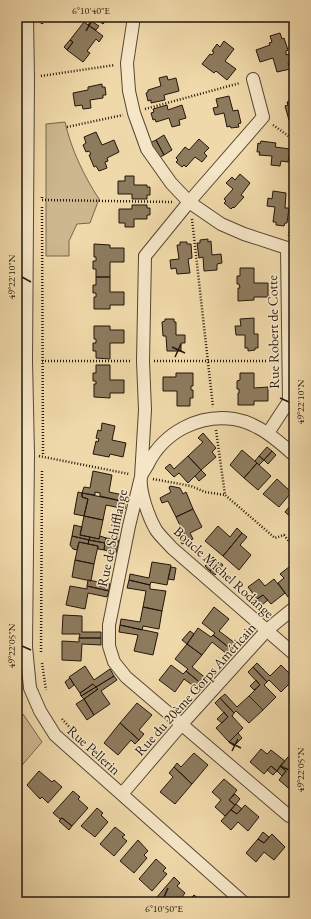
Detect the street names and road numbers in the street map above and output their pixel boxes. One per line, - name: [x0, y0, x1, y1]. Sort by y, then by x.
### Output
- street label: Rue Robert de Cotte: [263, 275, 283, 389]
- street label: Rue de Schifflange: [93, 487, 131, 588]
- street label: Boucle Michel Rodange: [170, 522, 278, 622]
- street label: Rue du 20ème Corps Américain: [130, 618, 260, 759]
- street label: Rue Pellerin: [64, 721, 125, 779]

